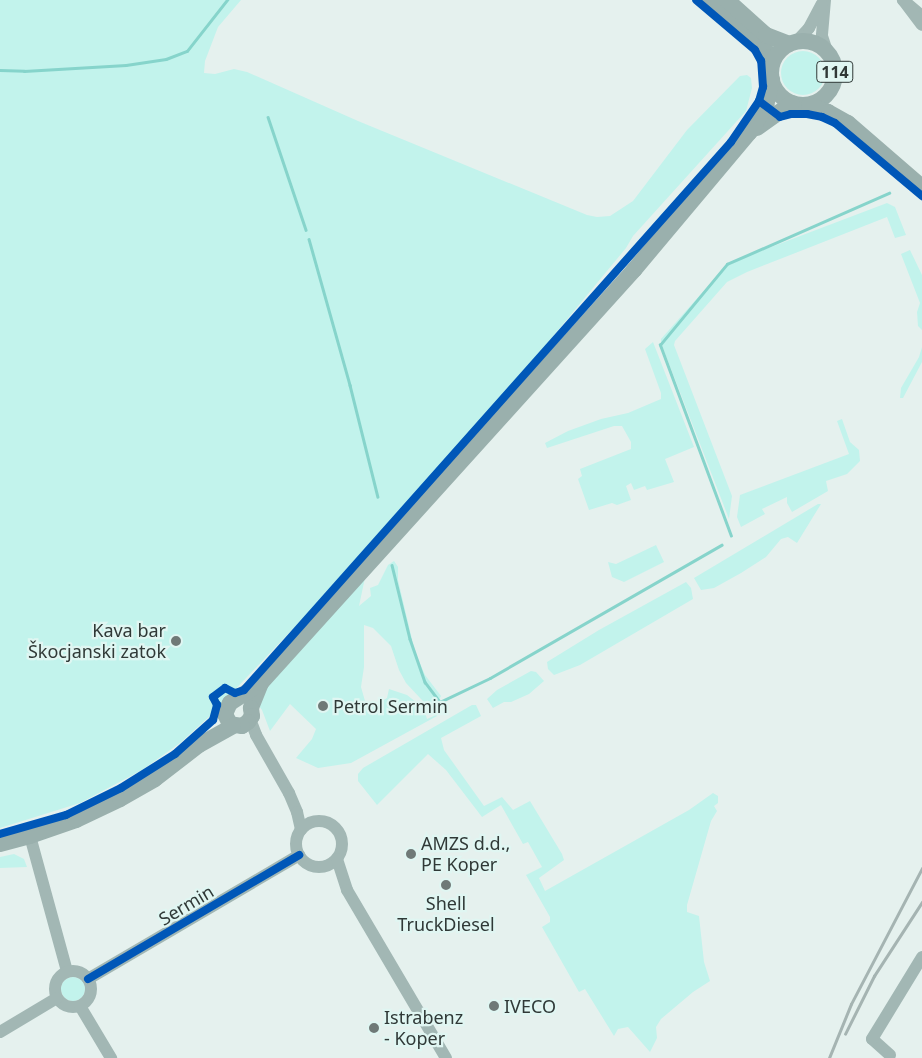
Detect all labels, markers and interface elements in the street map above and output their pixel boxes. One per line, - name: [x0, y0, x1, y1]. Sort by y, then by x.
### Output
- road number: 114: [816, 58, 854, 86]
- place label: Kava bar Škocjanski zatok: [28, 620, 166, 662]
- marker: Kava bar Škocjanski zatok: [170, 635, 182, 647]
- place label: Petrol Sermin: [333, 695, 448, 717]
- marker: Petrol Sermin: [317, 700, 329, 712]
- place label: AMZS d.d., PE Koper: [421, 833, 510, 876]
- marker: AMZS d.d., PE Koper: [405, 848, 417, 860]
- marker: Shell TruckDiesel: [440, 879, 452, 891]
- street label: Sermin: [155, 880, 217, 930]
- place label: Shell TruckDiesel: [397, 893, 495, 936]
- place label: IVECO: [504, 995, 556, 1017]
- marker: IVECO: [488, 1000, 500, 1012]
- place label: Istrabenz - Koper: [384, 1007, 463, 1050]
- marker: Istrabenz - Koper: [368, 1022, 380, 1034]

